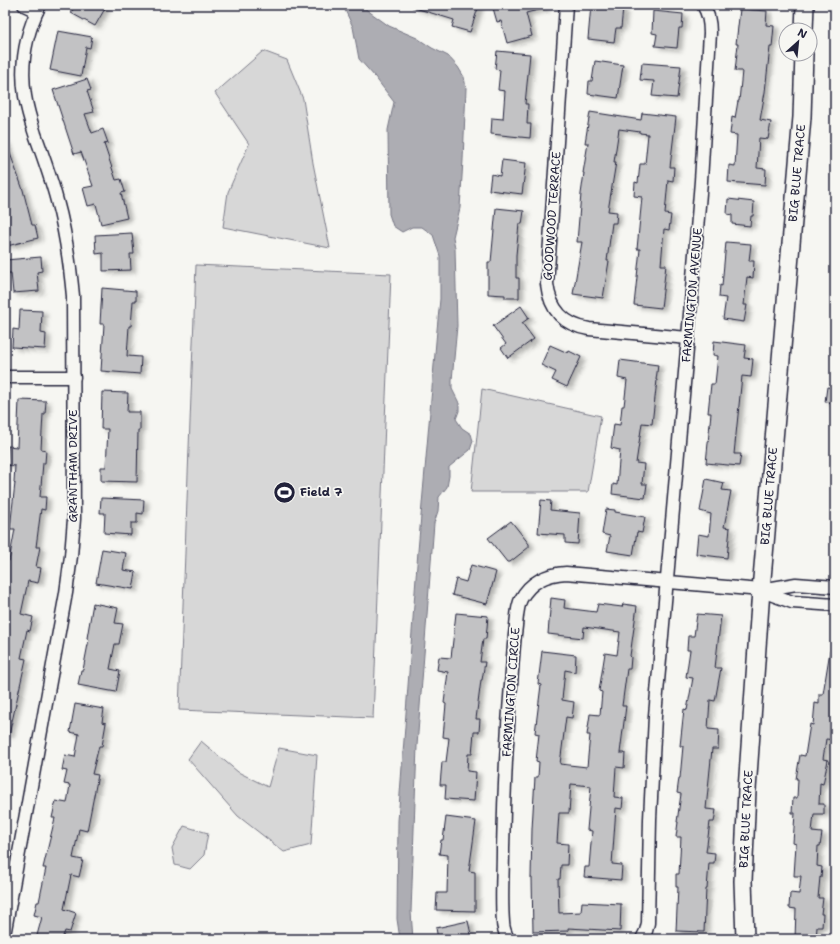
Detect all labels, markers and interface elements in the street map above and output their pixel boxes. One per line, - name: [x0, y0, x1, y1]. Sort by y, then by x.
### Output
- north arrow: [778, 22, 818, 62]
- text: N: [795, 25, 810, 42]
- street label: BIG BLUE TRACE: [785, 123, 809, 223]
- street label: GOODWOOD TERRACE: [540, 151, 564, 281]
- street label: FARMINGTON AVENUE: [678, 227, 706, 363]
- street label: GRANTHAM DRIVE: [65, 409, 81, 523]
- street label: BIG BLUE TRACE: [757, 446, 781, 546]
- sports icon: Field 7: [272, 479, 298, 505]
- place label: Field 7: [300, 484, 343, 500]
- street label: FARMINGTON CIRCLE: [498, 627, 524, 757]
- street label: BIG BLUE TRACE: [735, 770, 757, 868]

